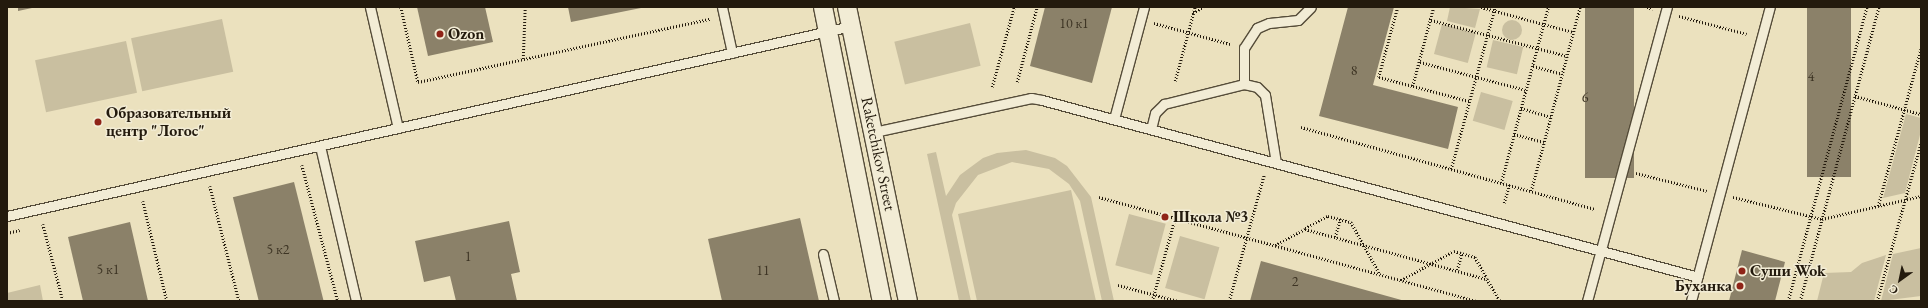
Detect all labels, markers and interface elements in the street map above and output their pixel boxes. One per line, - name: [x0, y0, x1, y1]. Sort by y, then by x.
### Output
- house number: 10 к1: [1059, 15, 1089, 31]
- place label: Ozon: [448, 24, 484, 44]
- marker: Ozon: [435, 29, 445, 39]
- house number: 8: [1351, 62, 1357, 78]
- house number: 4: [1808, 68, 1814, 84]
- house number: 6: [1582, 89, 1588, 105]
- street label: Raketchikov Street: [857, 95, 899, 213]
- place label: Образовательный центр "Логос": [106, 103, 231, 141]
- marker: Образовательный центр "Логос": [93, 117, 103, 127]
- place label: Школа №3: [1173, 207, 1249, 227]
- marker: Школа №3: [1160, 212, 1170, 222]
- house number: 5 к2: [267, 241, 289, 257]
- house number: 1: [465, 248, 471, 264]
- north arrow: [1880, 260, 1920, 300]
- house number: 5 к1: [97, 261, 119, 277]
- place label: Суши Wok: [1750, 261, 1826, 281]
- house number: 11: [756, 262, 770, 278]
- marker: Суши Wok: [1737, 266, 1747, 276]
- house number: 2: [1292, 273, 1298, 289]
- place label: Буханка: [1675, 276, 1732, 296]
- marker: Буханка: [1735, 281, 1745, 291]
- text: С: [1886, 282, 1901, 298]

